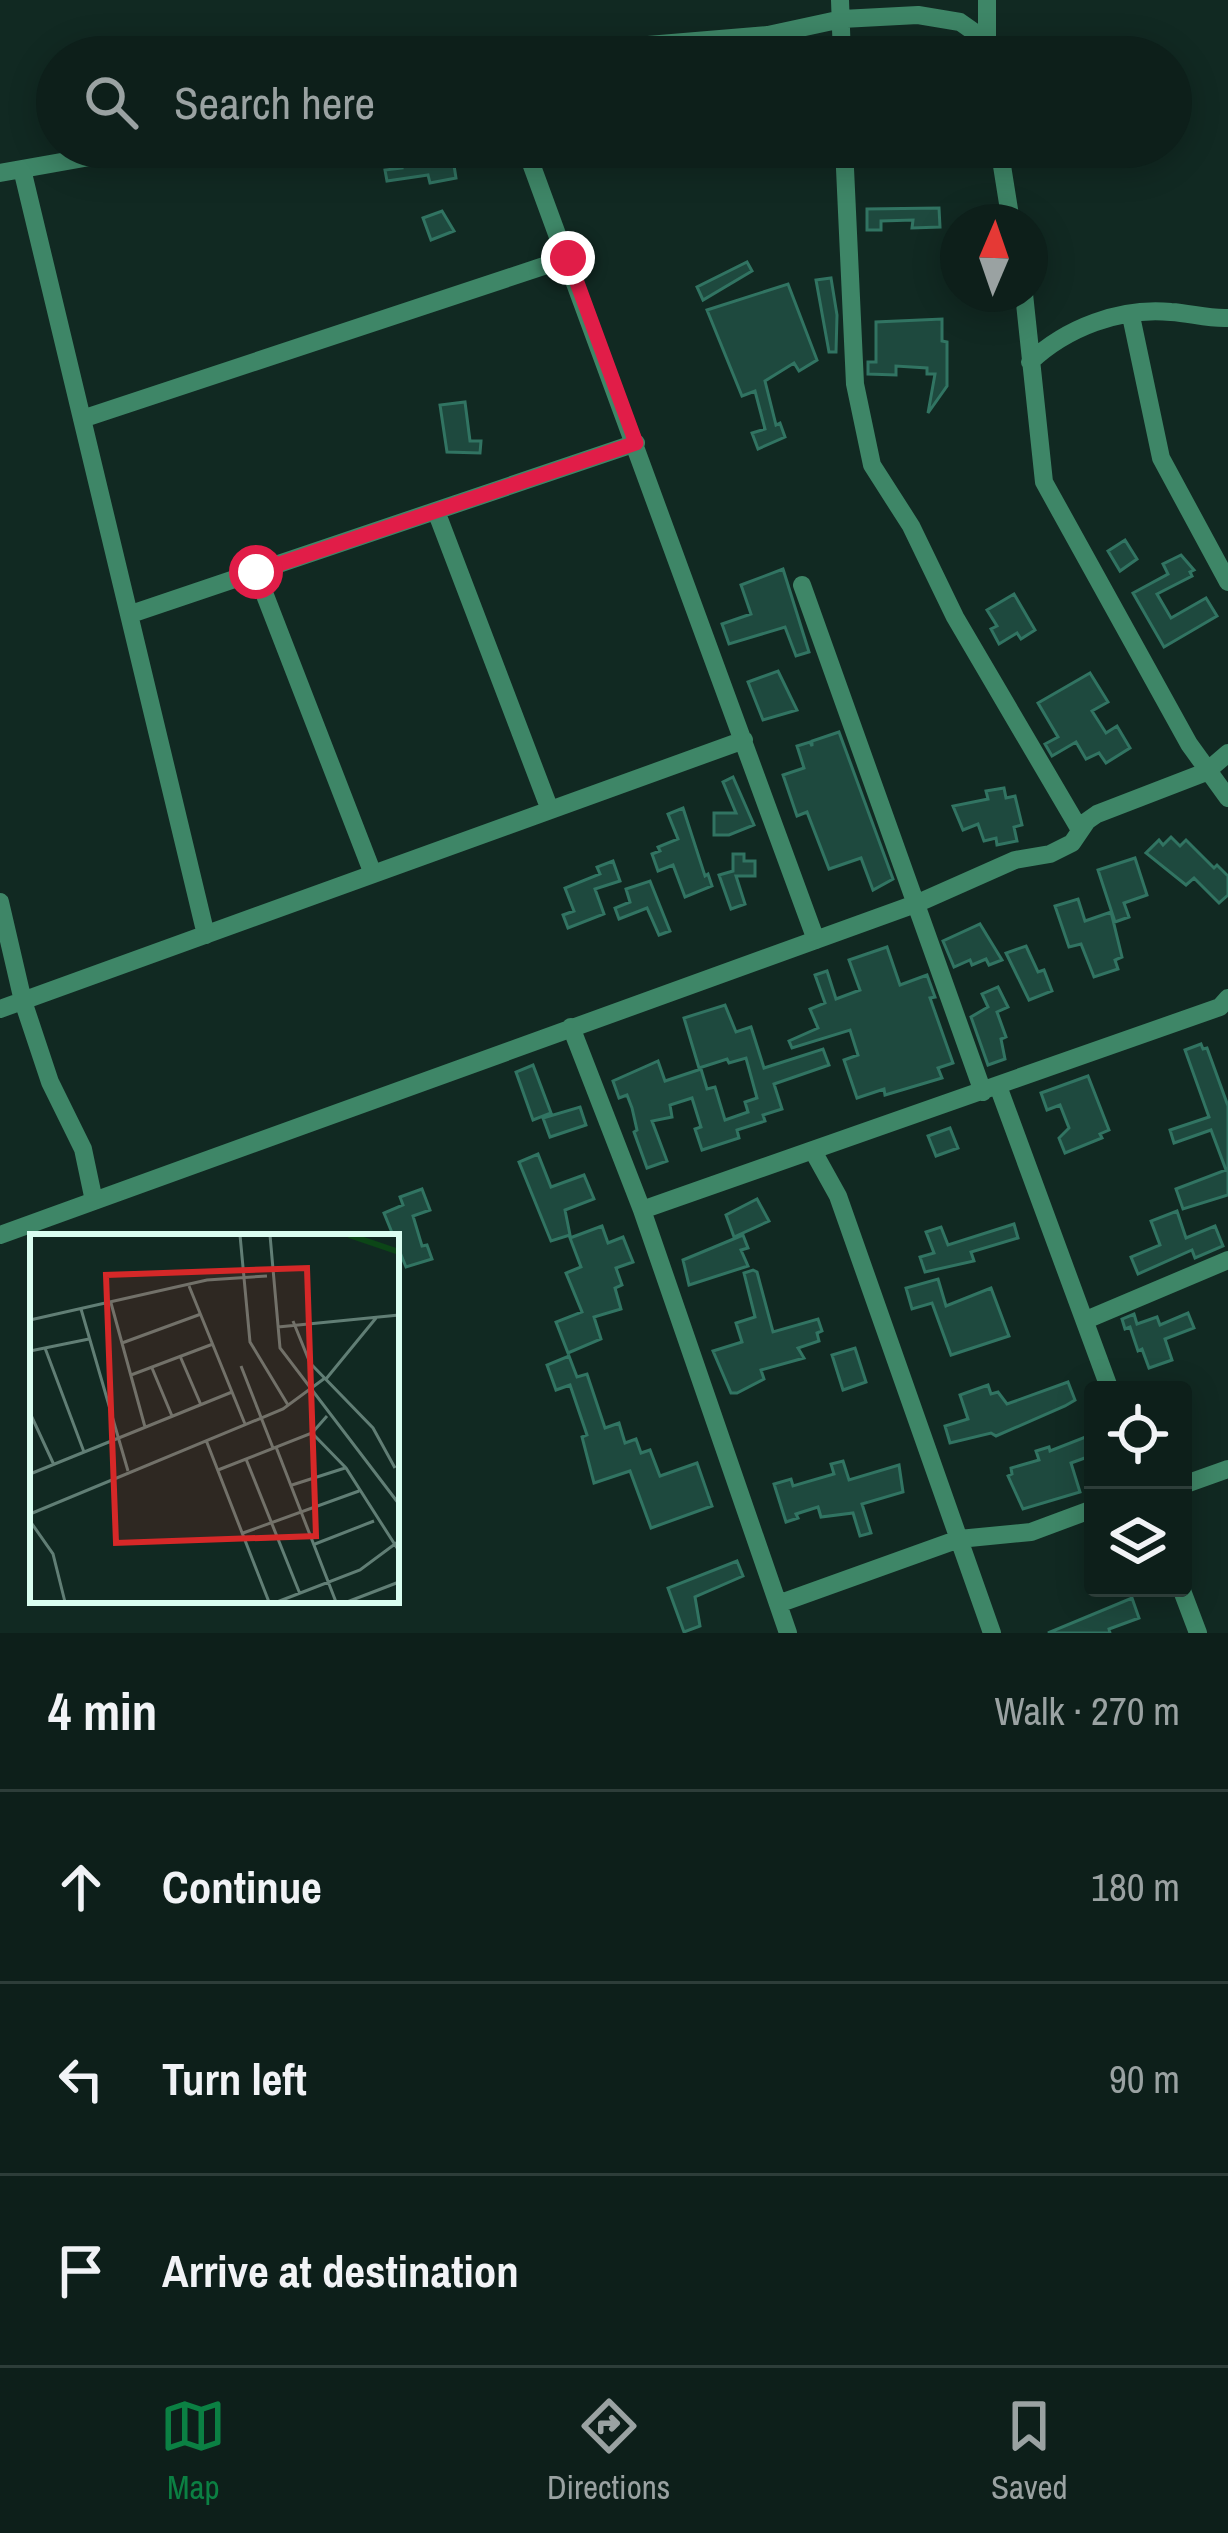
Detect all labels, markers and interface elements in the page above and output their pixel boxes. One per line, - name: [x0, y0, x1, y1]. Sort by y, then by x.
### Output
- search box: [36, 36, 1192, 168]
- icon: search: [78, 69, 144, 135]
- text: Search here: [174, 72, 375, 133]
- north arrow: [940, 204, 1048, 312]
- route end: [541, 231, 595, 285]
- route start: [229, 545, 283, 599]
- inset map: [30, 1234, 399, 1603]
- map controls: [1084, 1381, 1192, 1597]
- button: locate: [1084, 1381, 1192, 1489]
- button: layers: [1084, 1489, 1192, 1597]
- text: 4 min: [48, 1677, 157, 1746]
- text: Walk · 270 m: [995, 1685, 1180, 1737]
- icon: ahead: [48, 1854, 114, 1920]
- text: Continue: [162, 1856, 322, 1917]
- text: 180 m: [1091, 1861, 1180, 1913]
- icon: left: [48, 2046, 114, 2112]
- text: Turn left: [162, 2048, 307, 2109]
- text: 90 m: [1109, 2053, 1180, 2105]
- icon: arrive: [48, 2238, 114, 2304]
- text: Arrive at destination: [162, 2240, 519, 2301]
- tab: Map: [160, 2393, 226, 2509]
- tab: Directions: [547, 2393, 670, 2509]
- tab: Saved: [991, 2393, 1068, 2509]

